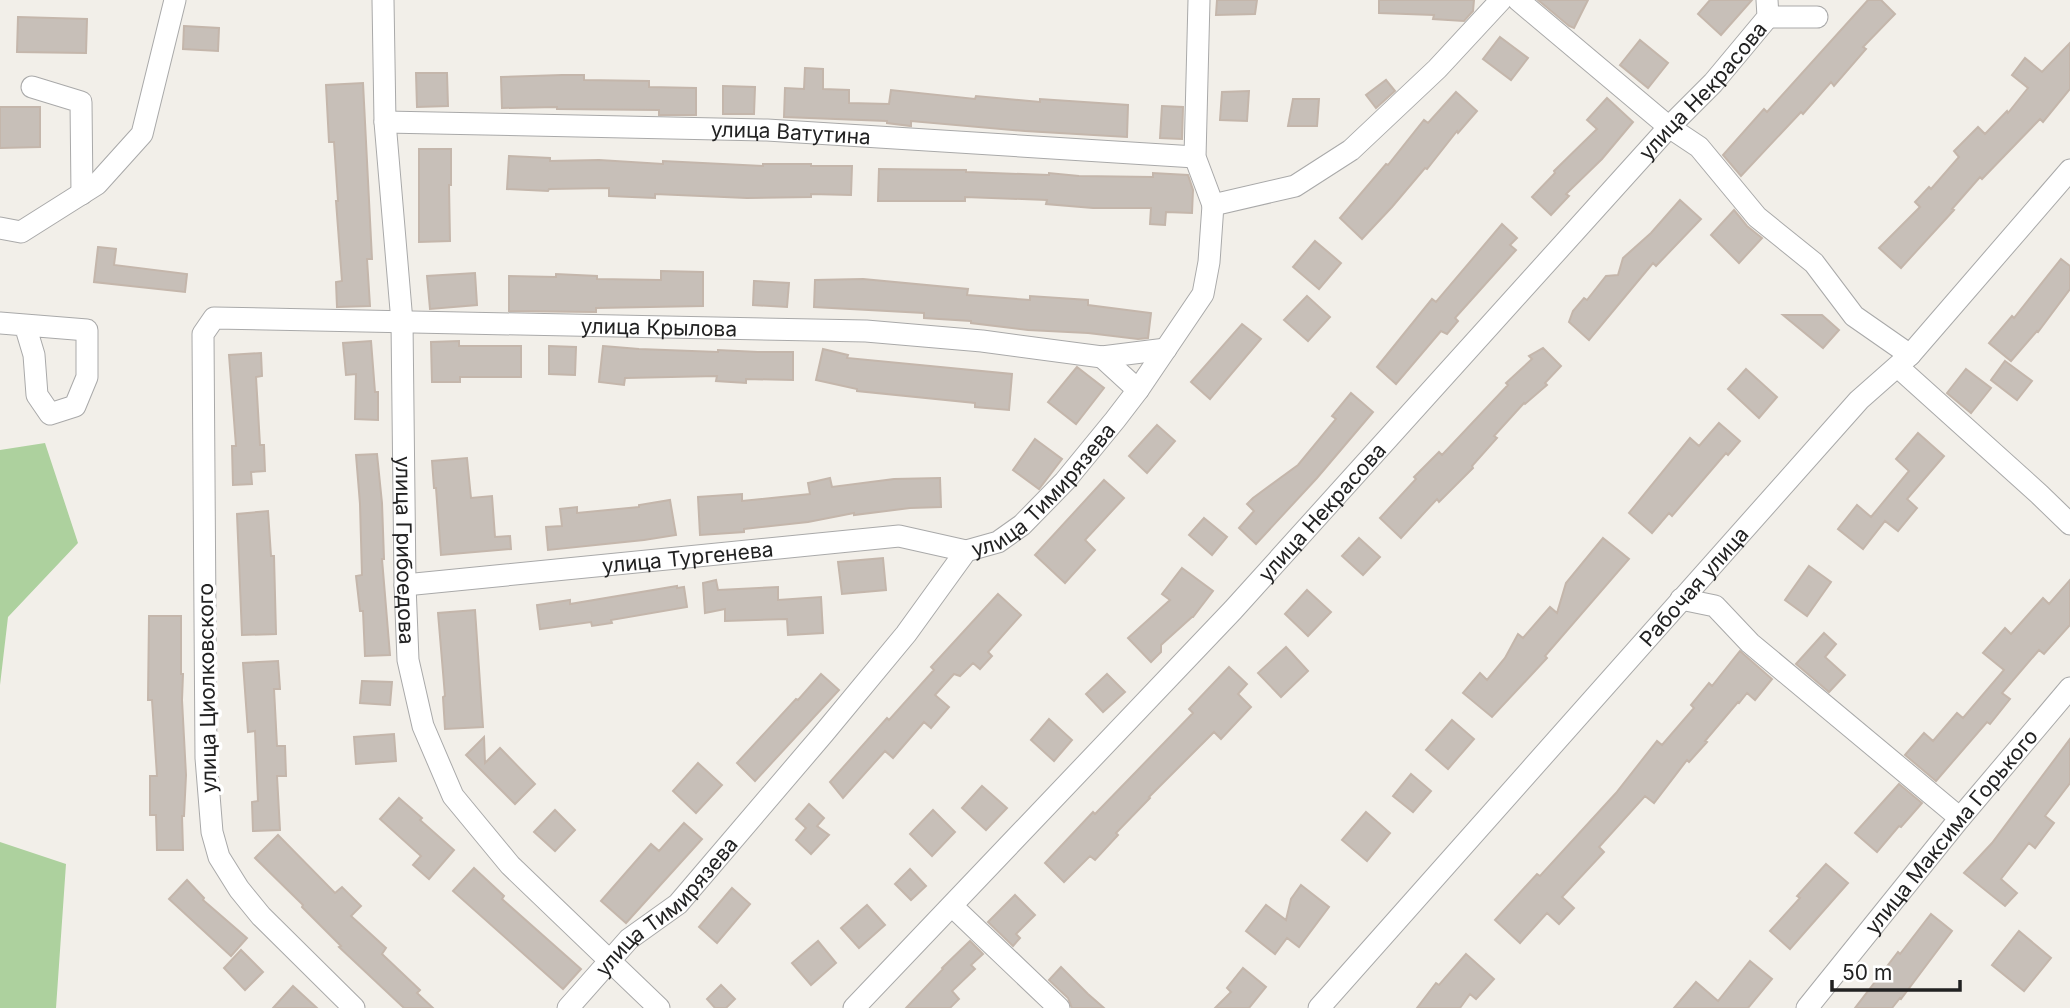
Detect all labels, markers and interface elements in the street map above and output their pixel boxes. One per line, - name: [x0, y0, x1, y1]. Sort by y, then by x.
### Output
- street label: улица Некрасова: [1633, 16, 1772, 165]
- street label: улица Ватутина: [711, 116, 872, 149]
- street label: улица Крылова: [580, 313, 737, 341]
- street label: улица Тимирязева: [968, 418, 1120, 561]
- street label: улица Некрасова: [1253, 437, 1391, 586]
- street label: улица Грибоедова: [391, 456, 420, 645]
- street label: Рабочая улица: [1634, 521, 1753, 651]
- street label: улица Тургенева: [601, 536, 774, 578]
- street label: улица Циолковского: [193, 583, 221, 793]
- street label: улица Максима Горького: [1859, 724, 2043, 939]
- street label: улица Тимирязева: [590, 832, 742, 981]
- scale bar: [1832, 948, 1960, 992]
- text: 50 m: [1842, 960, 1892, 985]

